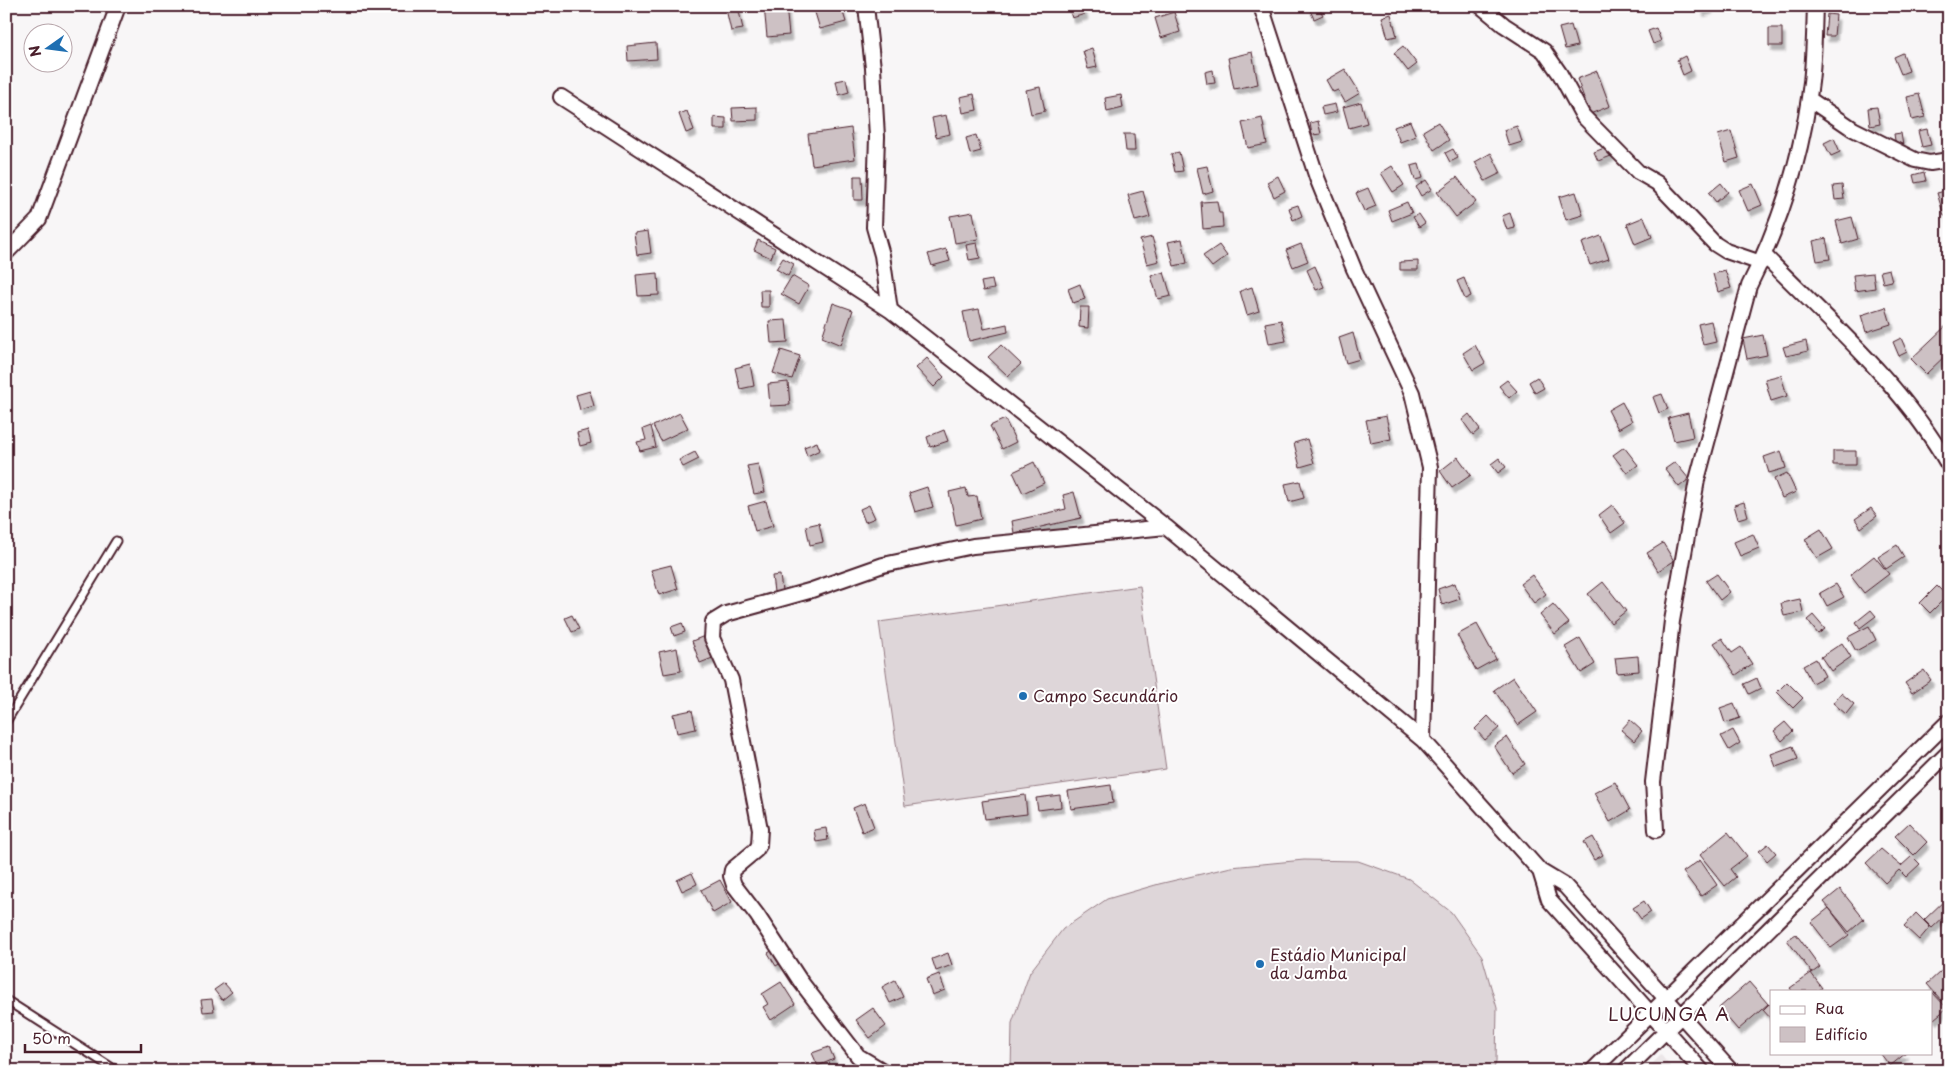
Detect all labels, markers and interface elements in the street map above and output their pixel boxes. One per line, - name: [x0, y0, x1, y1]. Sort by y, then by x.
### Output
- north arrow: [22, 22, 72, 72]
- text: N: [23, 43, 46, 59]
- place label: Campo Secundário: [1033, 683, 1178, 707]
- marker: Campo Secundário: [1017, 690, 1029, 702]
- place label: Estádio Municipal da Jamba: [1270, 942, 1407, 984]
- marker: Estádio Municipal da Jamba: [1254, 958, 1266, 970]
- legend: [1770, 990, 1932, 1054]
- text: Rua: [1815, 996, 1844, 1019]
- district label: LUCUNGA A: [1608, 1000, 1730, 1027]
- scale bar: [25, 1022, 141, 1054]
- text: Edifício: [1815, 1022, 1868, 1045]
- text: 50 m: [32, 1026, 71, 1049]

